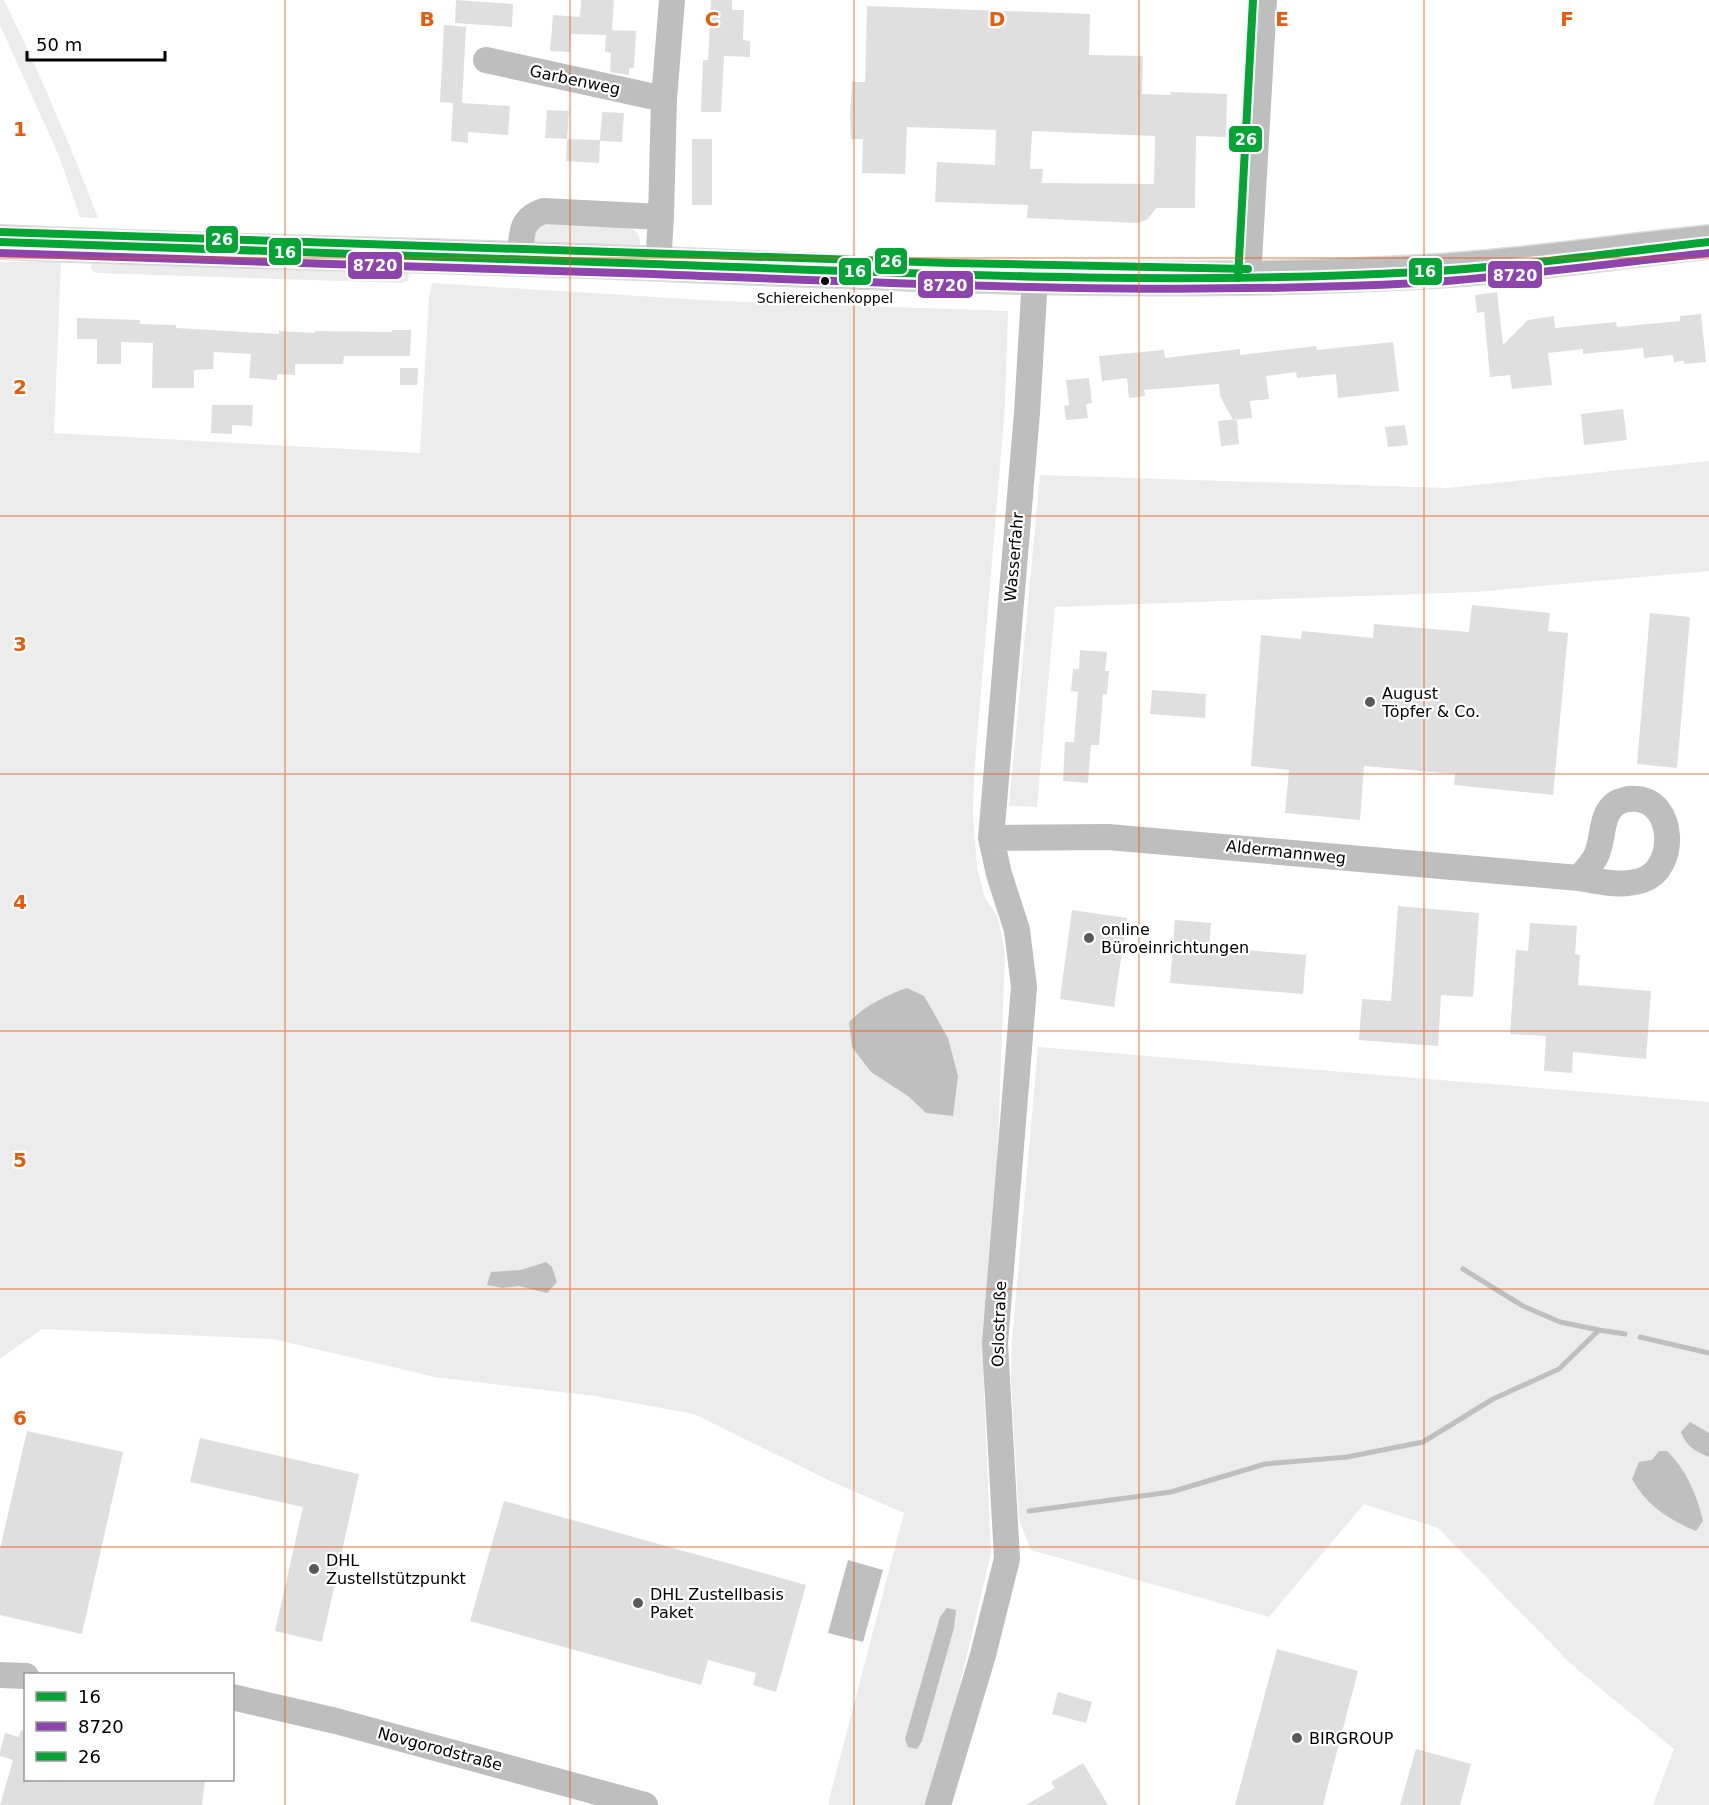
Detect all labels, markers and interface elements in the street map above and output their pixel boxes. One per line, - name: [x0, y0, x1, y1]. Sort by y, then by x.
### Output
- text: B: [419, 7, 435, 31]
- text: C: [705, 7, 719, 31]
- text: D: [989, 7, 1005, 31]
- text: E: [1275, 7, 1289, 31]
- text: F: [1560, 7, 1574, 31]
- scale bar: [27, 24, 165, 62]
- text: 50 m: [36, 34, 82, 55]
- street label: Garbenweg: [528, 61, 622, 99]
- text: 1: [13, 117, 27, 141]
- line badge: 26: [1228, 125, 1263, 153]
- text: 26: [1235, 130, 1257, 149]
- line badge: 26: [205, 225, 239, 254]
- text: 26: [211, 230, 233, 249]
- line badge: 16: [268, 237, 302, 266]
- text: 16: [274, 243, 296, 262]
- line badge: 26: [874, 247, 908, 275]
- line badge: 8720: [347, 251, 403, 280]
- text: 26: [880, 252, 902, 271]
- text: 8720: [353, 256, 397, 275]
- line badge: 16: [838, 257, 872, 286]
- line badge: 16: [1408, 257, 1443, 286]
- line badge: 8720: [1487, 260, 1543, 289]
- text: 16: [844, 262, 866, 281]
- text: 16: [1414, 262, 1436, 281]
- text: 8720: [1493, 266, 1537, 285]
- line badge: 8720: [917, 270, 974, 299]
- marker: Schiereichenkoppel: [819, 275, 831, 287]
- text: 8720: [923, 276, 967, 295]
- place label: Schiereichenkoppel: [757, 290, 893, 306]
- text: 2: [13, 375, 27, 399]
- street label: Wasserfahr: [1001, 511, 1027, 603]
- text: 3: [13, 632, 27, 656]
- place label: August Töpfer & Co.: [1381, 684, 1480, 721]
- marker: August Töpfer & Co.: [1363, 695, 1377, 709]
- street label: Aldermannweg: [1225, 836, 1347, 868]
- text: 4: [13, 890, 27, 914]
- place label: online Büroeinrichtungen: [1101, 920, 1249, 957]
- marker: online Büroeinrichtungen: [1082, 931, 1096, 945]
- text: 5: [13, 1148, 27, 1172]
- street label: Oslostraße: [988, 1281, 1010, 1367]
- text: 6: [13, 1406, 27, 1430]
- place label: DHL Zustellstützpunkt: [326, 1551, 466, 1588]
- marker: DHL Zustellstützpunkt: [307, 1562, 321, 1576]
- place label: DHL Zustellbasis Paket: [650, 1585, 784, 1622]
- marker: DHL Zustellbasis Paket: [631, 1596, 645, 1610]
- legend: [24, 1673, 234, 1781]
- text: 16: [78, 1686, 101, 1707]
- text: 8720: [78, 1716, 124, 1737]
- street label: Novgorodstraße: [376, 1723, 504, 1775]
- place label: BIRGROUP: [1309, 1729, 1394, 1748]
- marker: BIRGROUP: [1290, 1731, 1304, 1745]
- text: 26: [78, 1746, 101, 1767]

